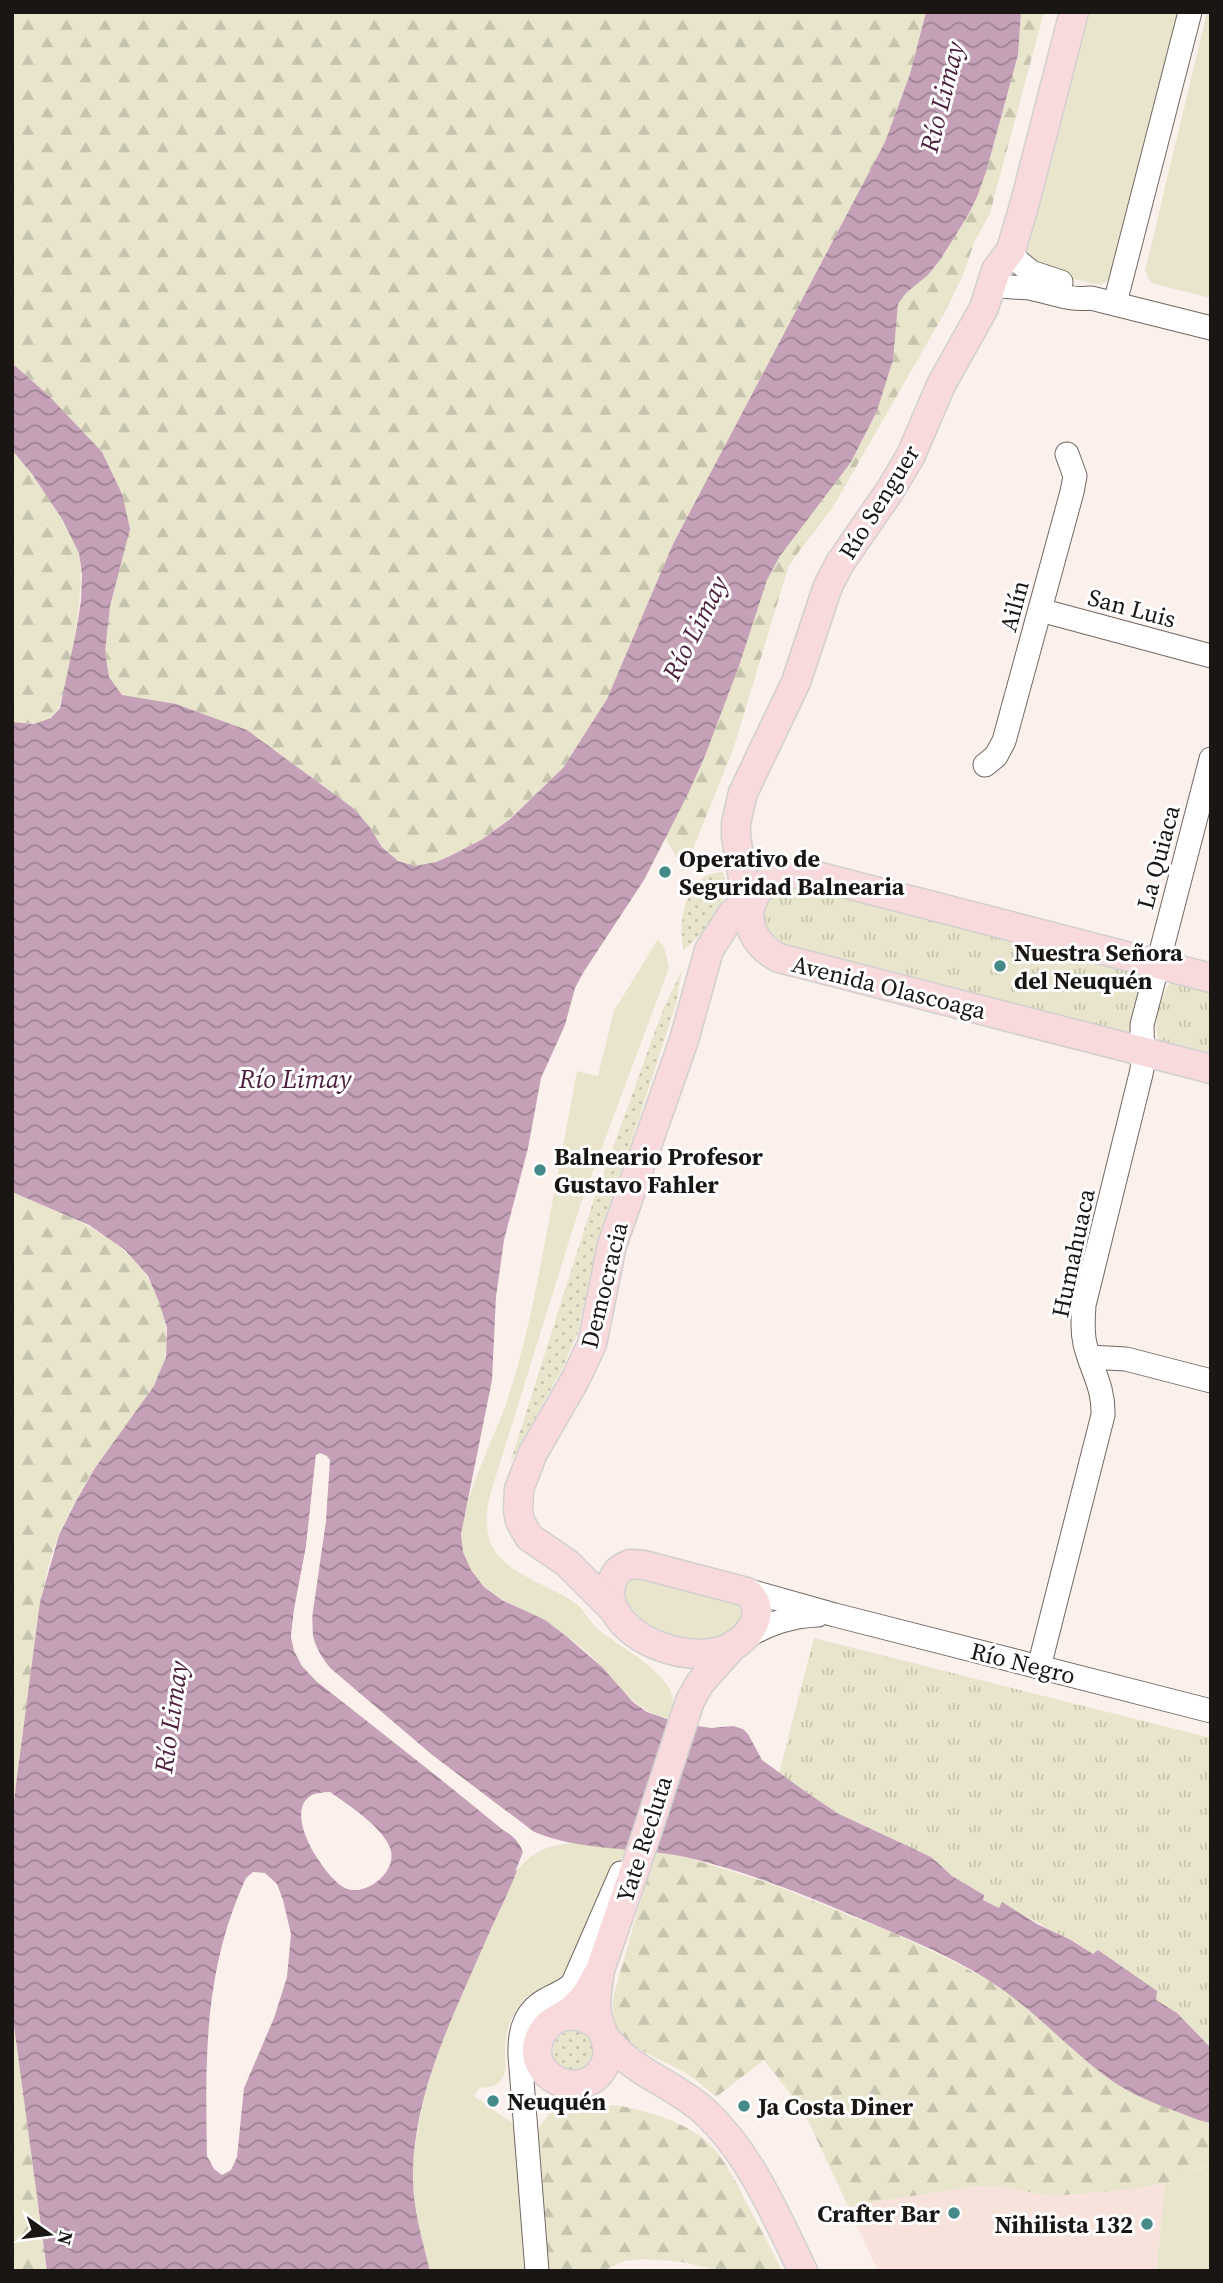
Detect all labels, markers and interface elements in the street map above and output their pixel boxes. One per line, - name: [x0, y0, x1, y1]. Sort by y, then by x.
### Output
- water label: Río Limay: [911, 37, 973, 157]
- street label: Río Senguer: [831, 438, 927, 566]
- water label: Río Limay: [653, 569, 737, 687]
- street label: Ailín: [991, 577, 1037, 635]
- street label: San Luis: [1084, 580, 1180, 636]
- street label: La Quiaca: [1128, 801, 1188, 913]
- place label: Operativo de Seguridad Balnearia: [679, 842, 905, 903]
- marker: Operativo de Seguridad Balnearia: [657, 864, 673, 880]
- place label: Nuestra Señora del Neuquén: [1014, 936, 1183, 997]
- street label: Avenida Olascoaga: [789, 947, 990, 1027]
- marker: Nuestra Señora del Neuquén: [992, 958, 1008, 974]
- water label: Río Limay: [238, 1061, 352, 1097]
- place label: Balneario Profesor Gustavo Fahler: [554, 1140, 764, 1201]
- marker: Balneario Profesor Gustavo Fahler: [532, 1162, 548, 1178]
- street label: Humahuaca: [1043, 1185, 1103, 1320]
- street label: Democracia: [572, 1218, 636, 1352]
- street label: Río Negro: [967, 1634, 1079, 1692]
- water label: Río Limay: [145, 1658, 197, 1776]
- street label: Yate Recluta: [608, 1771, 680, 1906]
- place label: Neuquén: [507, 2085, 606, 2118]
- place label: Ja Costa Diner: [756, 2090, 914, 2123]
- marker: Neuquén: [485, 2093, 501, 2109]
- marker: Ja Costa Diner: [736, 2098, 752, 2114]
- place label: Crafter Bar: [817, 2197, 941, 2230]
- north arrow: [14, 2199, 84, 2269]
- marker: Crafter Bar: [946, 2205, 962, 2221]
- place label: Nihilista 132: [994, 2208, 1133, 2241]
- marker: Nihilista 132: [1139, 2216, 1155, 2232]
- text: N: [51, 2228, 80, 2248]

